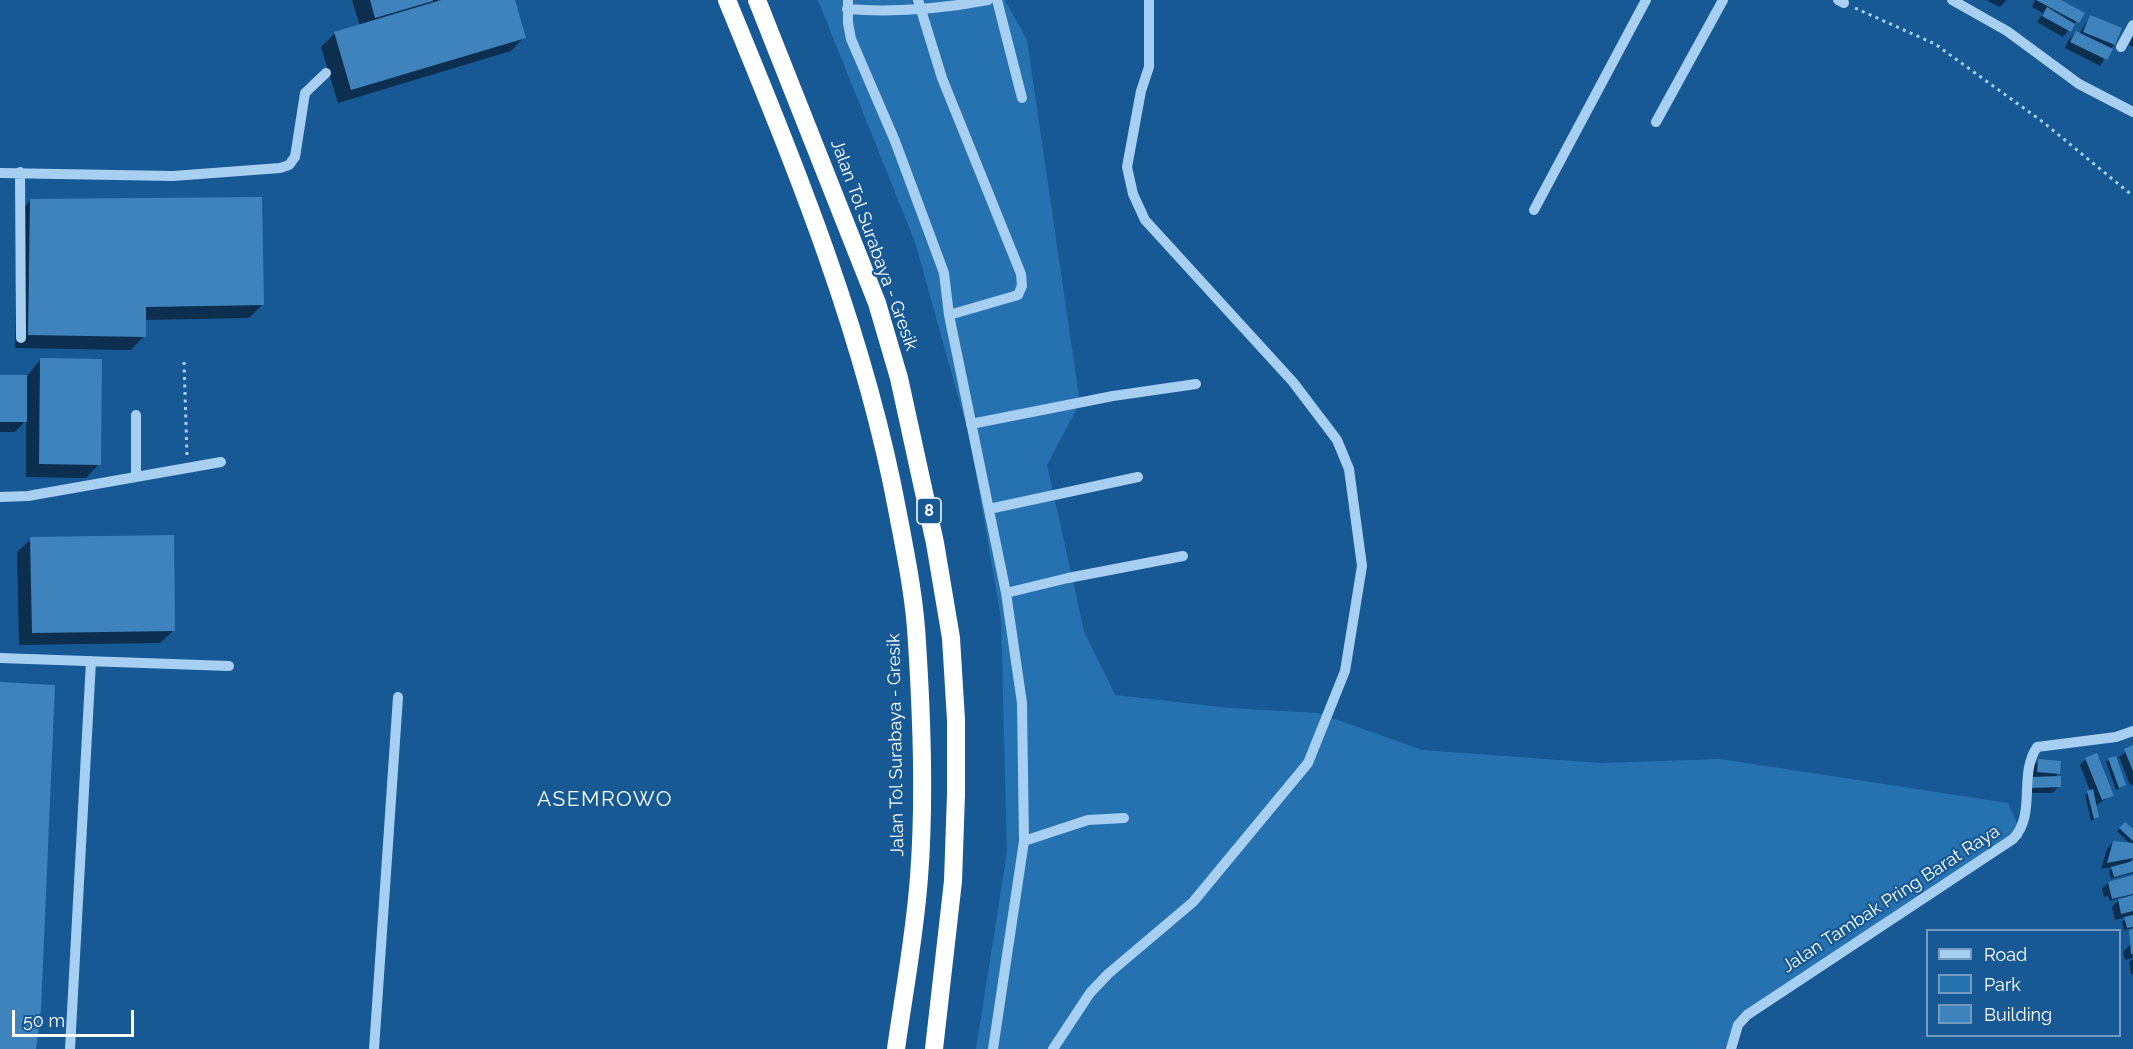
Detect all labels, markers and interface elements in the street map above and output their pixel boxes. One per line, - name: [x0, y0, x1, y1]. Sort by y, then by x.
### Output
- street label: Jalan Tol Surabaya - Gresik: [826, 136, 922, 354]
- road number: 8: [917, 498, 941, 524]
- street label: Jalan Tol Surabaya - Gresik: [883, 633, 909, 857]
- district label: ASEMROWO: [537, 787, 673, 813]
- street label: Jalan Tambak Pring Barat Raya: [1778, 820, 2004, 978]
- legend: [1926, 929, 2121, 1037]
- text: Road: [1984, 944, 2027, 965]
- text: Park: [1984, 974, 2021, 995]
- scale bar: [15, 998, 136, 1036]
- text: Building: [1984, 1004, 2052, 1025]
- text: 50 m: [23, 1010, 65, 1031]

